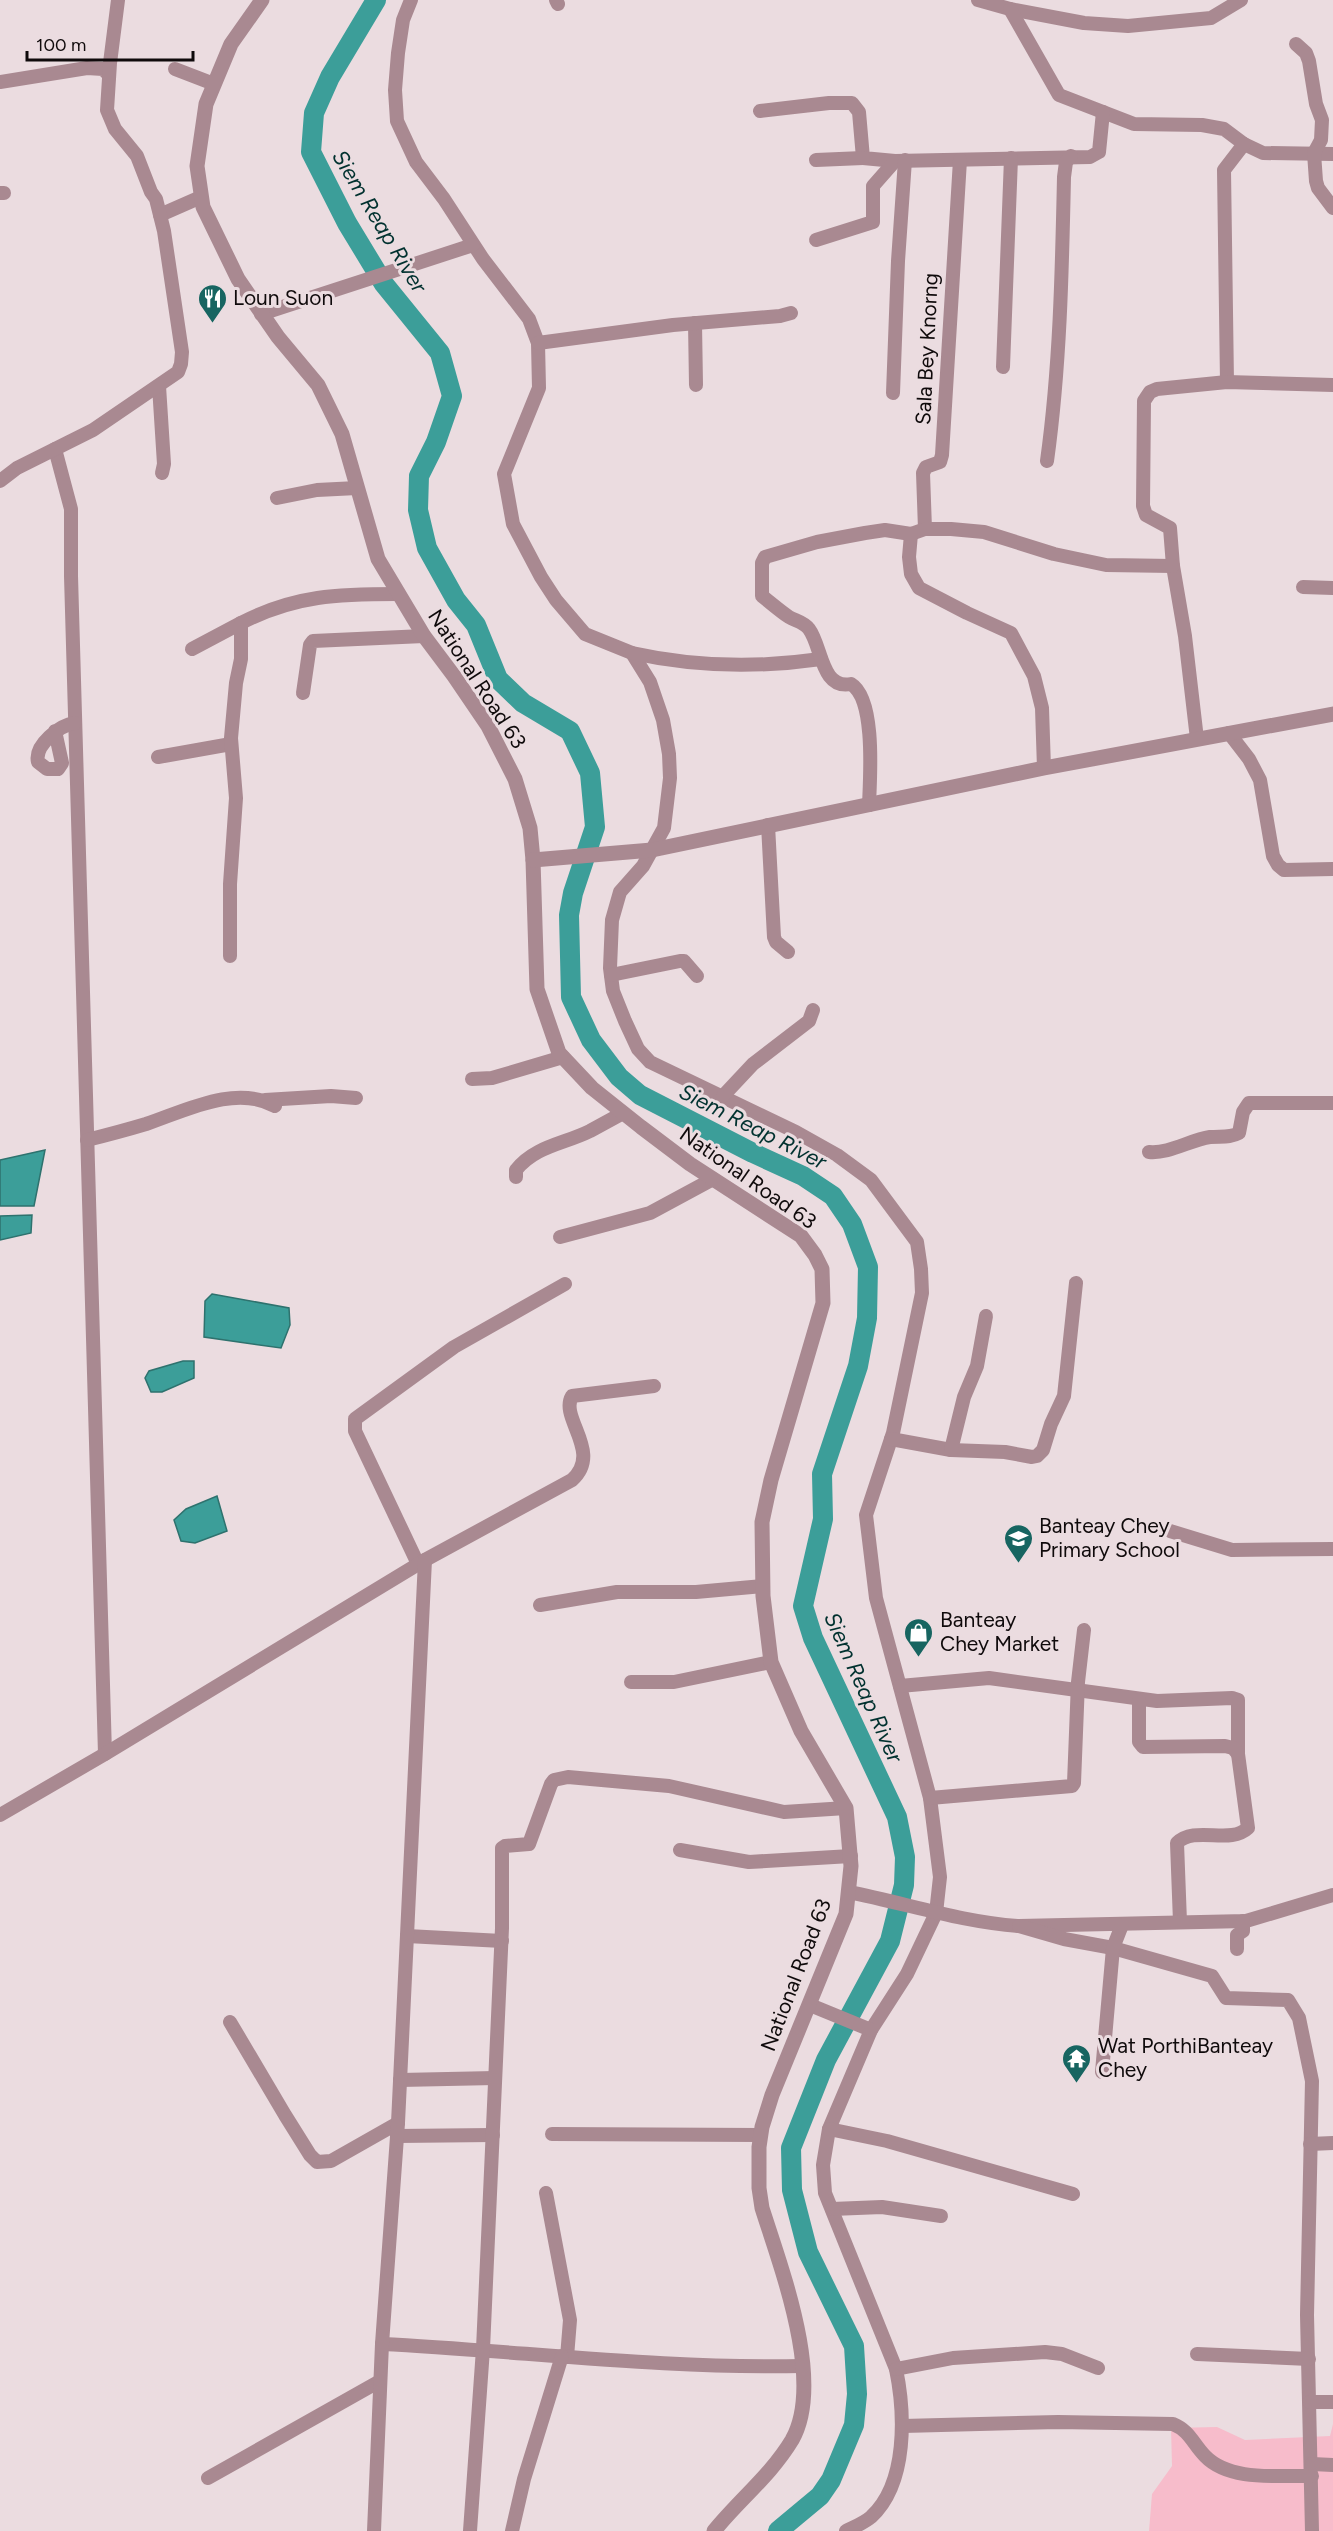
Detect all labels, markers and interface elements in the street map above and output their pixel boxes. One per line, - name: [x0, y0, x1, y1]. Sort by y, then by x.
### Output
- scale bar: [27, 24, 194, 62]
- text: 100 m: [36, 34, 86, 56]
- water label: Siem Reap River: [326, 145, 434, 299]
- street label: Sala Bey Knorng: [910, 272, 943, 426]
- restaurant icon: Loun Suon: [196, 282, 228, 324]
- place label: Loun Suon: [233, 285, 333, 310]
- street label: National Road 63: [423, 604, 532, 753]
- water label: Siem Reap River: [675, 1078, 832, 1176]
- street label: National Road 63: [675, 1121, 821, 1234]
- place label: Banteay Chey Primary School: [1039, 1513, 1180, 1562]
- school or university icon: Banteay Chey Primary School: [1002, 1522, 1034, 1564]
- place label: Banteay Chey Market: [940, 1607, 1059, 1656]
- water label: Siem Reap River: [818, 1608, 909, 1768]
- shop icon: Banteay Chey Market: [903, 1616, 935, 1658]
- street label: National Road 63: [755, 1895, 836, 2054]
- place label: Wat PorthiBanteay Chey: [1098, 2033, 1273, 2082]
- temple icon: Wat PorthiBanteay Chey: [1061, 2042, 1093, 2084]

